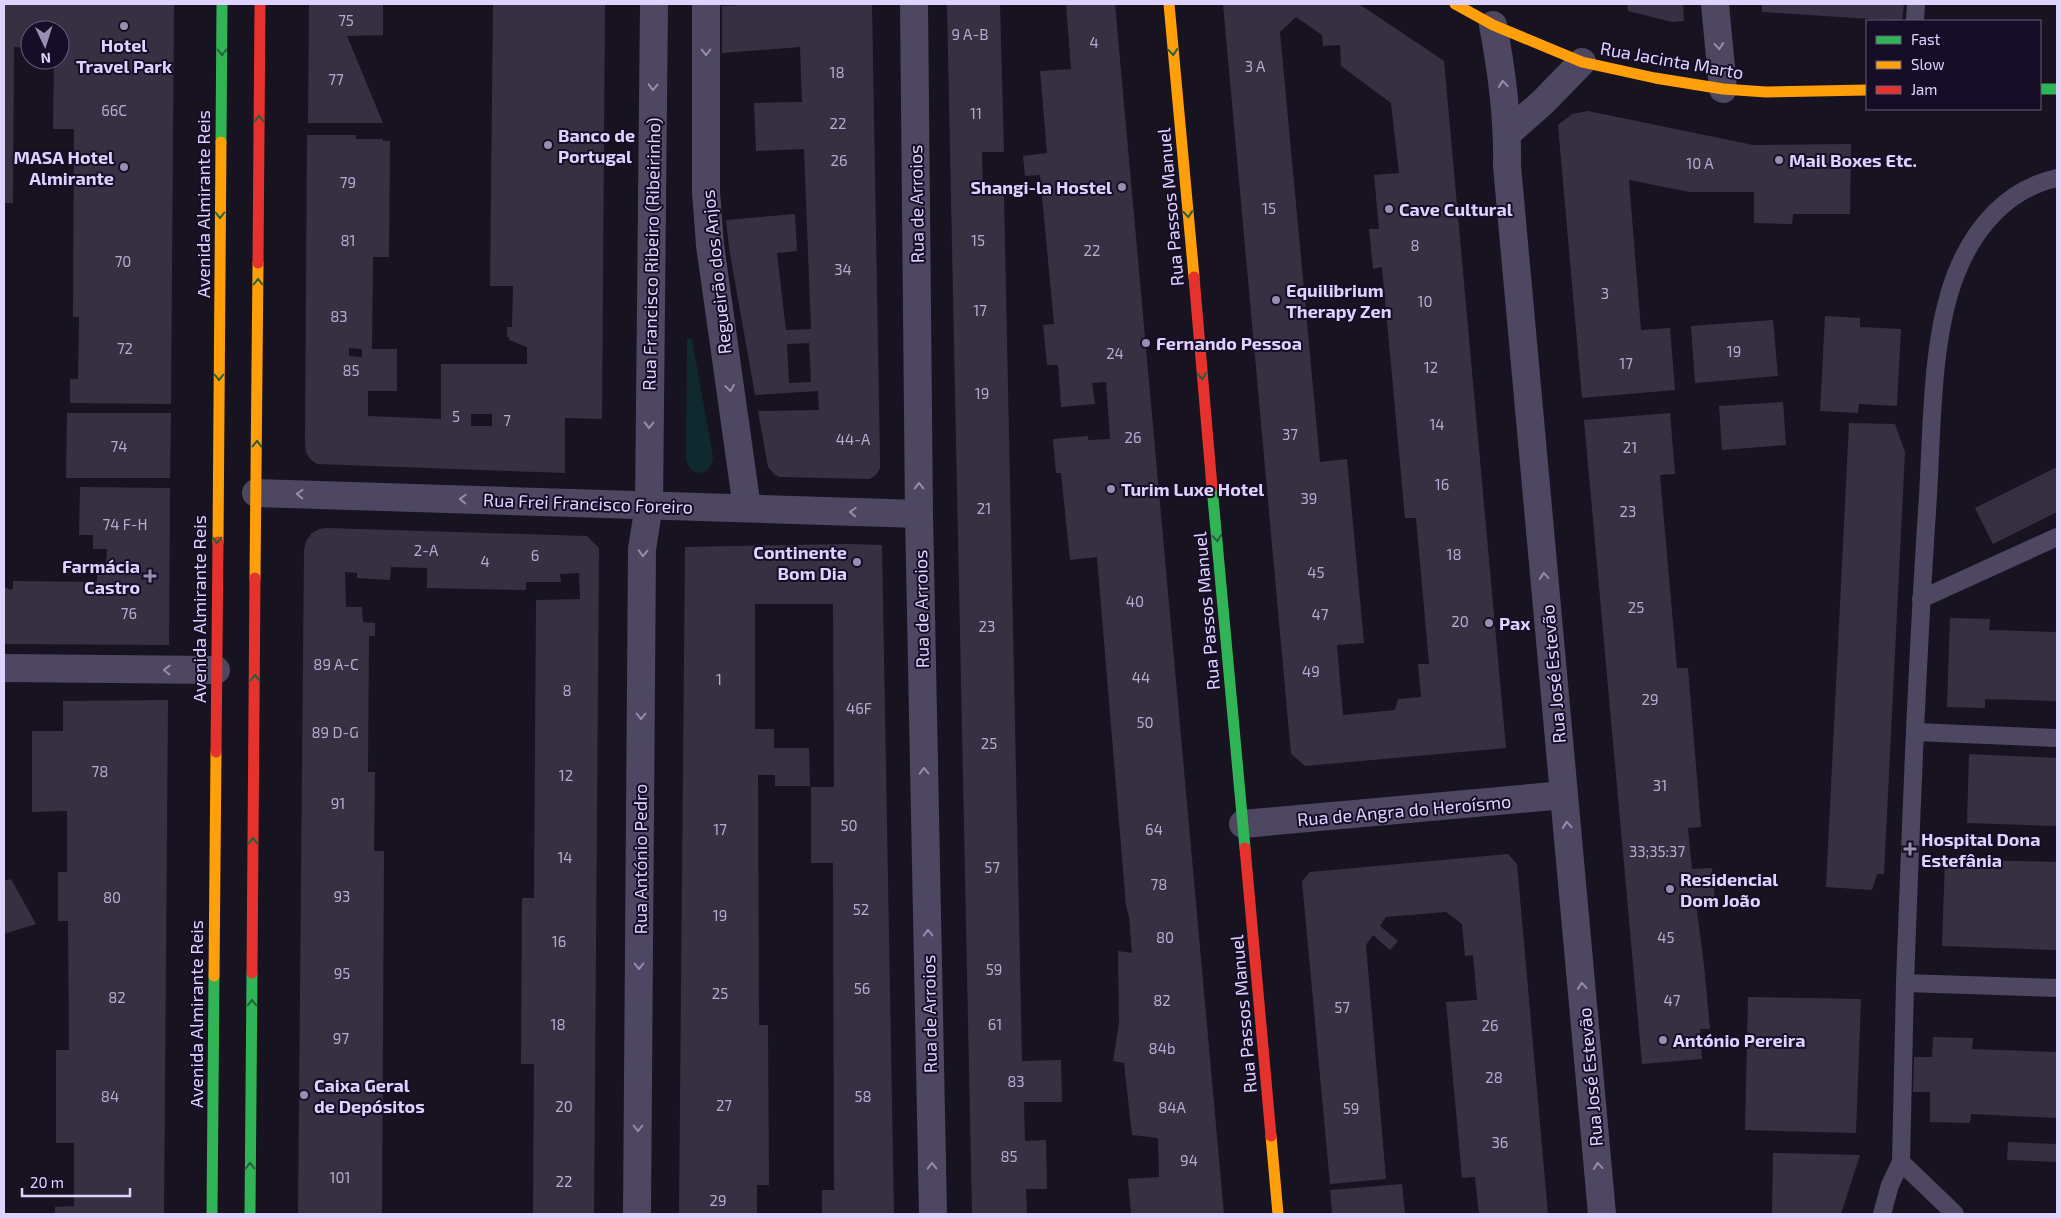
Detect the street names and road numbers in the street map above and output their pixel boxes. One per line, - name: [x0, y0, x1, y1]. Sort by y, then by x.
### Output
- street label: Rua Jacinta Marto: [1599, 37, 1745, 83]
- street label: Avenida Almirante Reis: [192, 110, 214, 298]
- street label: Rua Francisco Ribeiro (Ribeirinho): [638, 117, 664, 391]
- street label: Rua Passos Manuel: [1152, 126, 1188, 287]
- street label: Rua de Arroios: [904, 145, 928, 263]
- street label: Regueirão dos Anjos: [696, 189, 736, 355]
- street label: Rua Frei Francisco Foreiro: [483, 488, 693, 518]
- street label: Avenida Almirante Reis: [188, 515, 210, 703]
- street label: Rua Passos Manuel: [1188, 530, 1224, 691]
- street label: Rua de Arroios: [909, 550, 933, 668]
- street label: Rua José Estevão: [1536, 604, 1570, 744]
- street label: Rua António Pedro: [629, 784, 651, 934]
- street label: Rua de Angra do Heroísmo: [1296, 790, 1512, 830]
- street label: Avenida Almirante Reis: [185, 920, 207, 1108]
- street label: Rua Passos Manuel: [1225, 933, 1261, 1094]
- street label: Rua de Arroios: [917, 955, 941, 1073]
- street label: Rua José Estevão: [1573, 1007, 1607, 1147]

